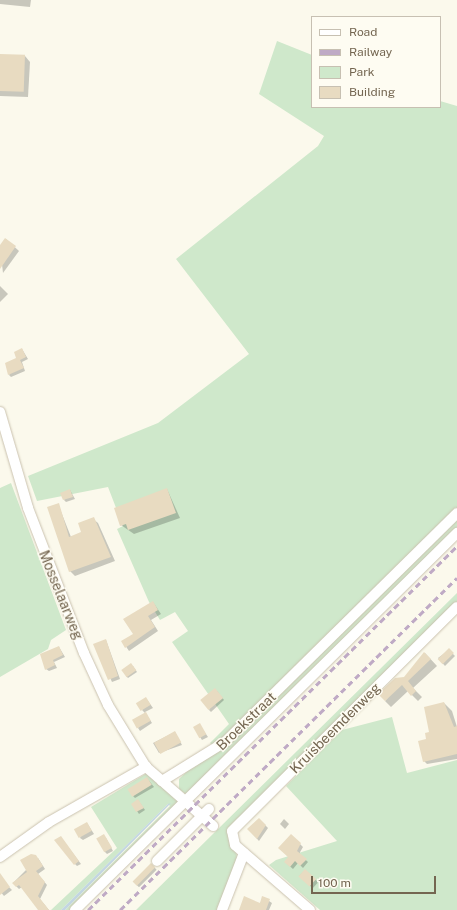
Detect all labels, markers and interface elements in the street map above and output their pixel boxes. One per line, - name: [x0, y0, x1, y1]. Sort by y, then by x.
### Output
- legend: [311, 16, 441, 108]
- text: Road: [349, 25, 377, 39]
- text: Railway: [349, 45, 392, 59]
- text: Park: [349, 65, 375, 79]
- text: Building: [349, 85, 395, 99]
- street label: Mosselaarweg: [35, 548, 87, 642]
- street label: Kruisbeemdenweg: [286, 679, 384, 777]
- street label: Broekstraat: [213, 688, 279, 754]
- scale bar: [313, 868, 438, 894]
- text: 100 m: [318, 876, 351, 890]

